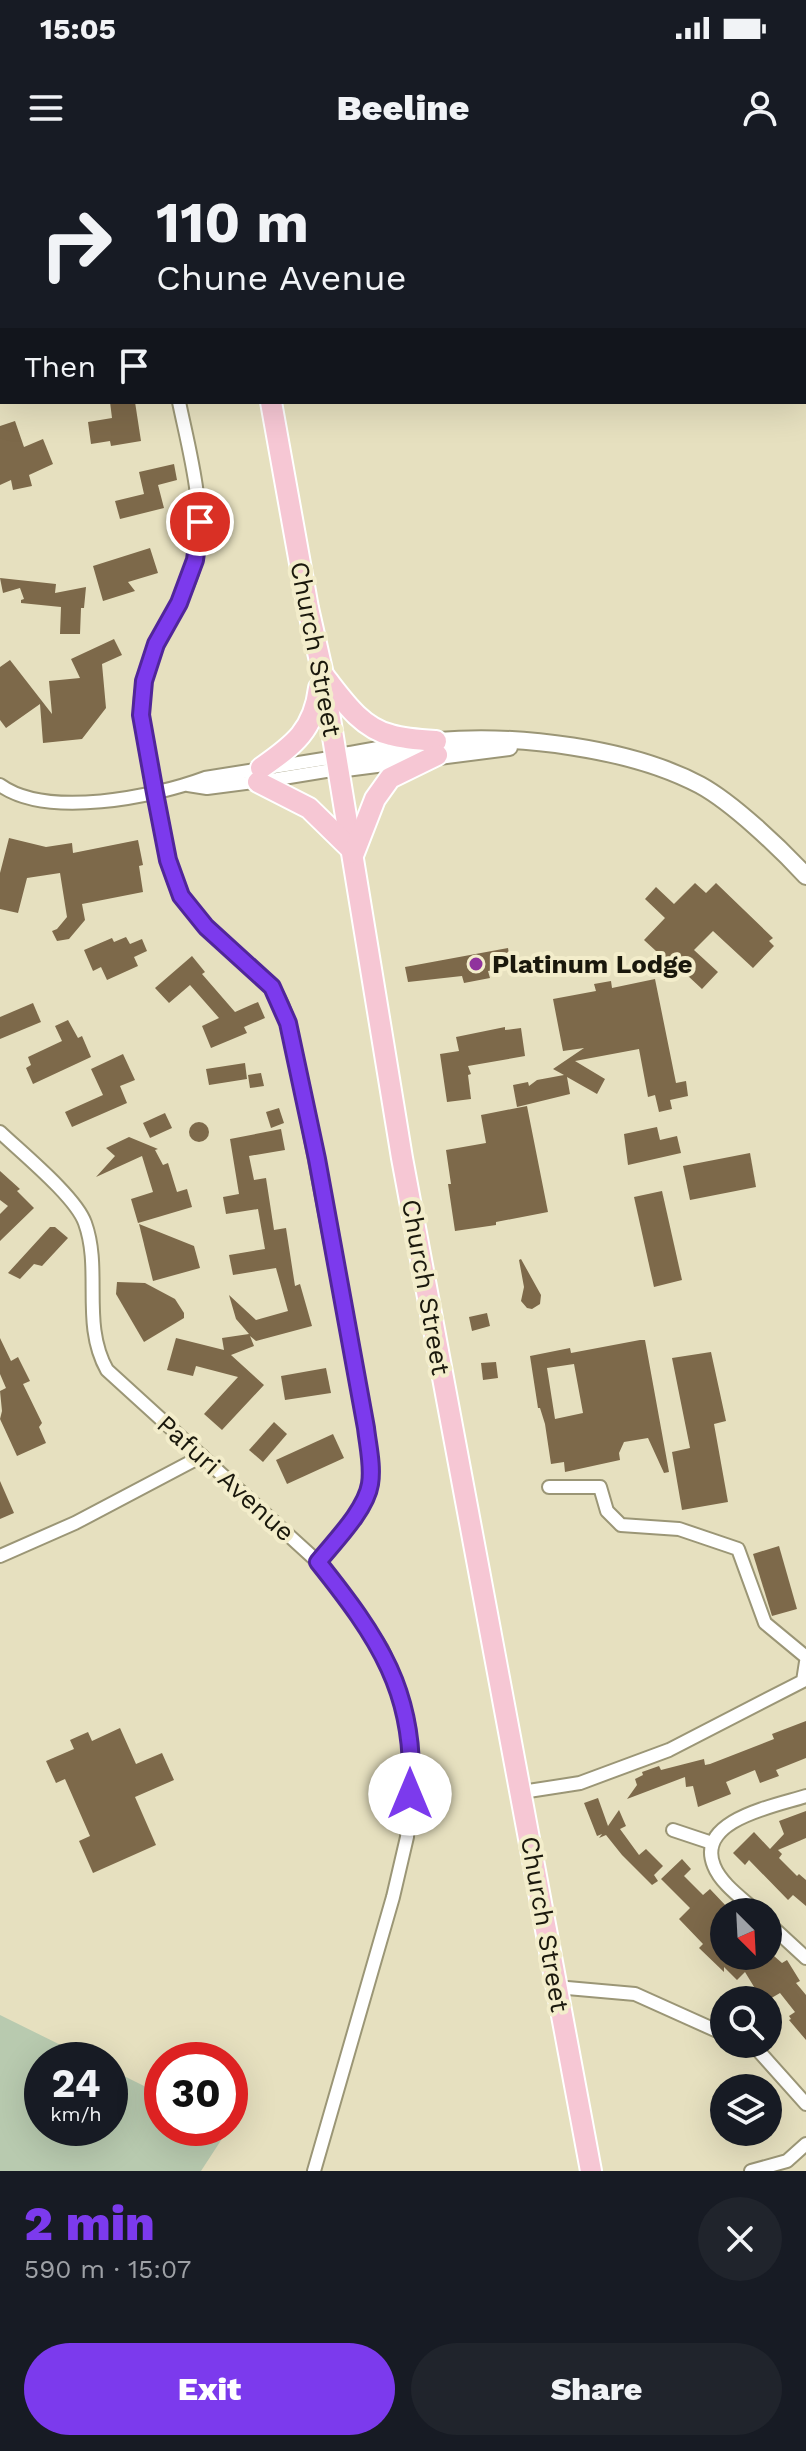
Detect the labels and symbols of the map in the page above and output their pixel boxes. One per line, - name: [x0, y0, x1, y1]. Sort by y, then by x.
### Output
- pin: [166, 488, 234, 556]
- street label: Church Street: [284, 559, 348, 739]
- place label: Platinum Lodge: [492, 949, 693, 979]
- marker: Platinum Lodge: [467, 955, 485, 973]
- street label: Church Street: [396, 1197, 456, 1377]
- street label: Pafuri Avenue: [151, 1409, 301, 1547]
- position arrow: [368, 1752, 452, 1836]
- street label: Church Street: [515, 1834, 575, 2014]
- north arrow: [710, 1898, 782, 1970]
- speed limit sign: 30: [144, 2042, 248, 2146]

